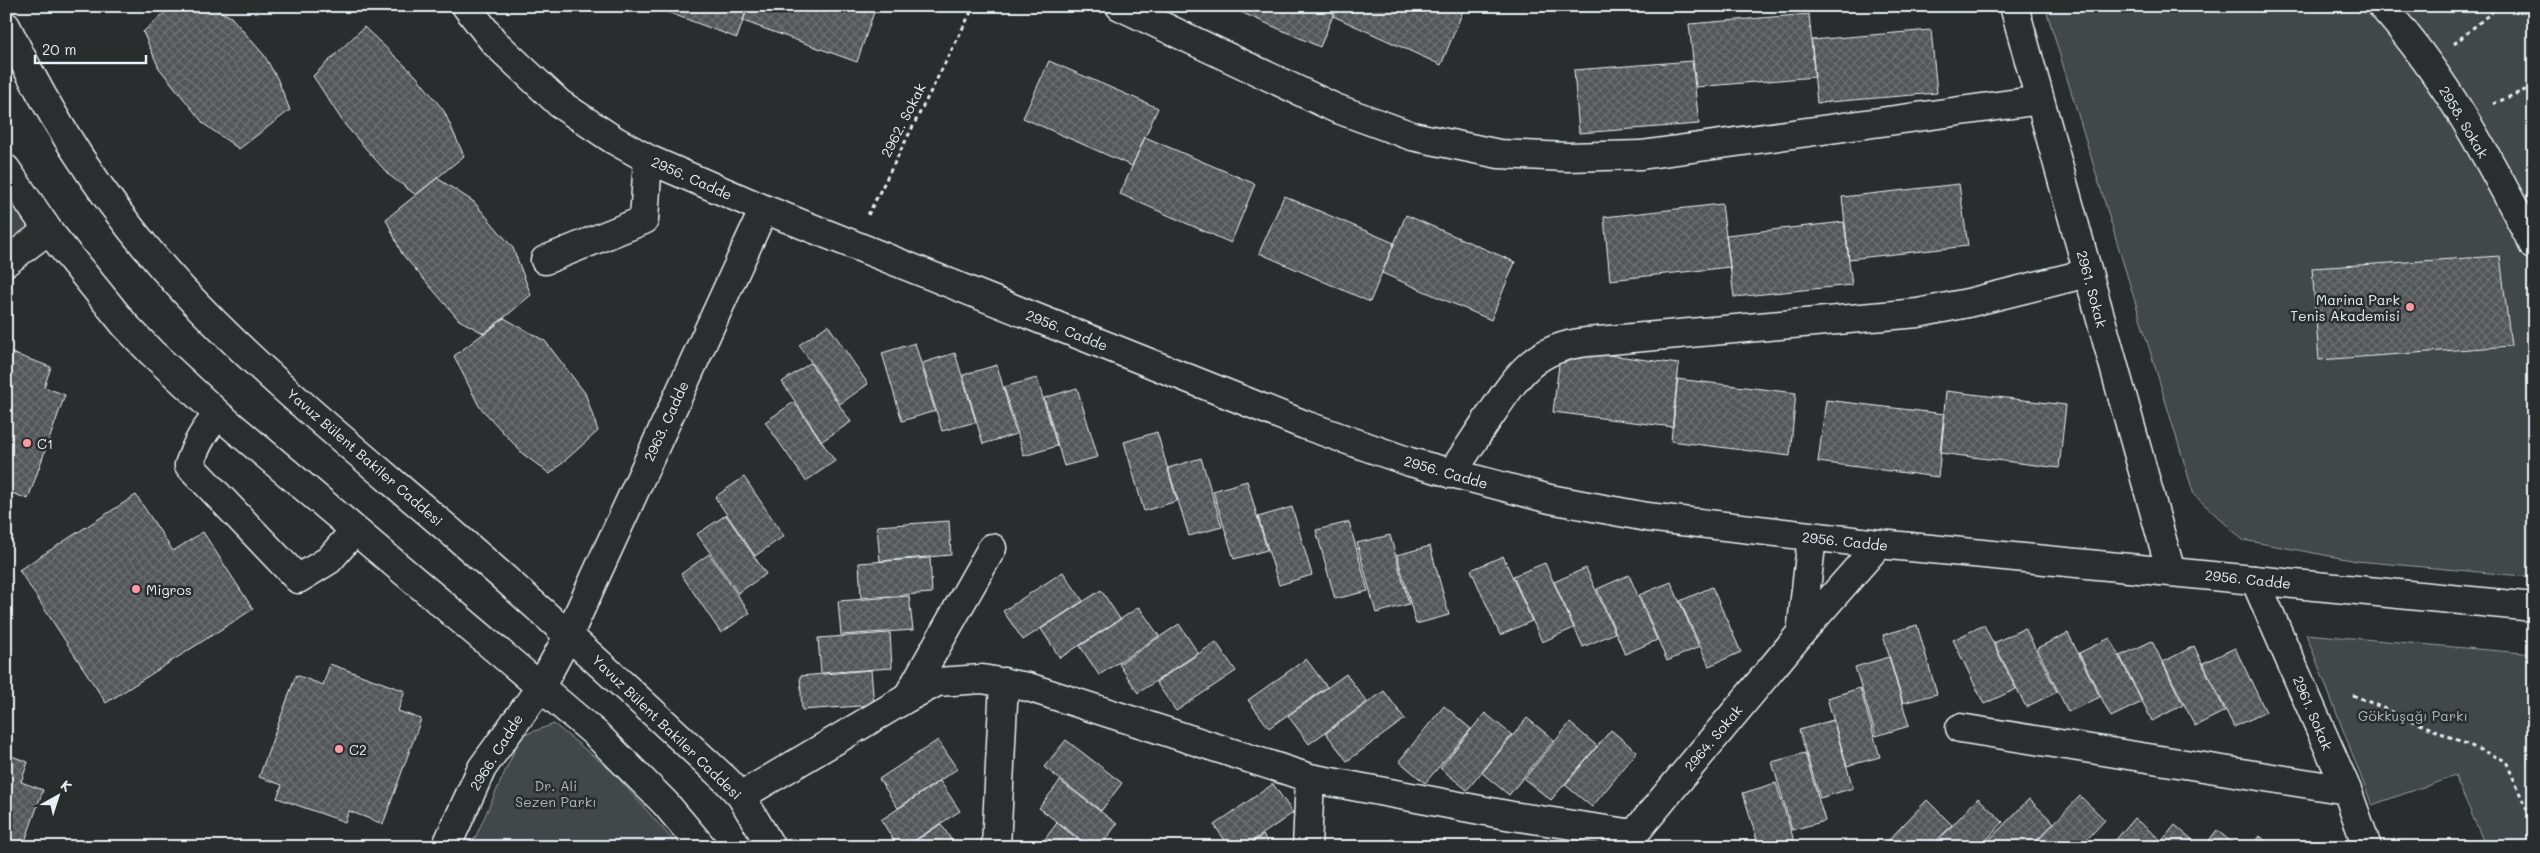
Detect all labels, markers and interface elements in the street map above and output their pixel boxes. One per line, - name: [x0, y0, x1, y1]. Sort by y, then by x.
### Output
- scale bar: [35, 32, 146, 64]
- text: 20 m: [42, 39, 76, 59]
- street label: 2962. Sokak: [876, 80, 930, 160]
- street label: 2958. Sokak: [2435, 82, 2493, 162]
- street label: 2956. Cadde: [649, 152, 735, 204]
- street label: 2961. Sokak: [2073, 248, 2111, 330]
- place label: Marina Park Tenis Akademisi: [2290, 290, 2400, 325]
- marker: Marina Park Tenis Akademisi: [2404, 301, 2416, 313]
- street label: 2956. Cadde: [1023, 305, 1111, 355]
- street label: 2963. Cadde: [639, 378, 693, 464]
- street label: Yavuz Bülent Bakiler Caddesi: [283, 384, 447, 530]
- place label: C1: [37, 434, 53, 453]
- marker: C1: [21, 437, 33, 449]
- street label: 2956. Cadde: [1402, 451, 1490, 493]
- street label: 2956. Cadde: [1801, 527, 1889, 555]
- street label: 2956. Cadde: [2204, 565, 2292, 593]
- place label: Migros: [146, 580, 192, 599]
- marker: Migros: [130, 583, 142, 595]
- street label: Yavuz Bülent Bakiler Caddesi: [588, 650, 746, 804]
- street label: 2961. Sokak: [2289, 673, 2337, 753]
- street label: 2964. Sokak: [1680, 701, 1746, 775]
- park label: Gökkuşağı Parkı: [2358, 706, 2468, 725]
- street label: 2966. Cadde: [465, 710, 527, 794]
- place label: C2: [349, 740, 367, 759]
- marker: C2: [333, 743, 345, 755]
- north arrow: [32, 770, 82, 820]
- text: K: [57, 775, 76, 796]
- park label: Dr. Ali Sezen Parkı: [515, 776, 597, 811]

